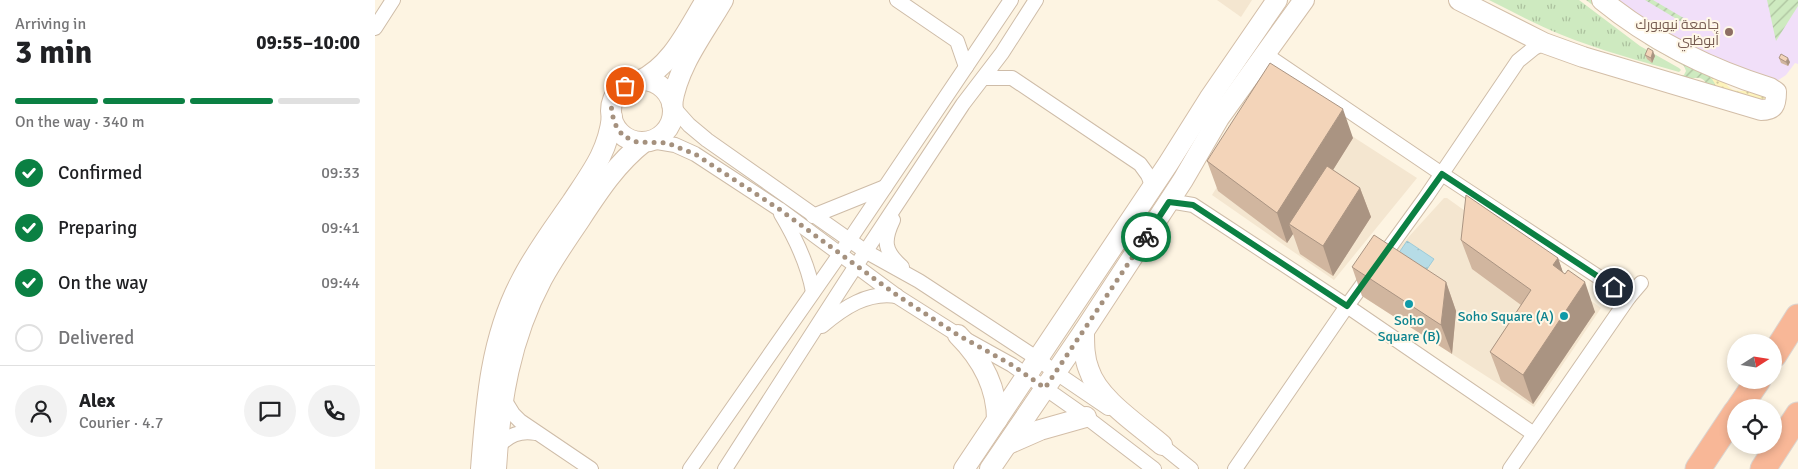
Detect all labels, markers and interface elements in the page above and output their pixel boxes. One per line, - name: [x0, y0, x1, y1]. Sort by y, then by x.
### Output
- text: Arriving in: [15, 14, 86, 34]
- place label: جامعة نيويورك أبوظبي: [1636, 16, 1719, 52]
- marker: جامعة نيويورك أبوظبي: [1723, 26, 1735, 38]
- text: 09:55–10:00: [256, 31, 360, 55]
- text: 3 min: [15, 33, 92, 72]
- pin: [604, 65, 646, 107]
- icon: bag: [611, 72, 639, 100]
- text: On the way · 340 m: [15, 112, 145, 132]
- icon: check: [15, 159, 43, 187]
- text: Confirmed: [58, 161, 142, 185]
- text: 09:33: [321, 163, 360, 183]
- courier: [1121, 212, 1171, 262]
- icon: check: [15, 214, 43, 242]
- text: Preparing: [58, 216, 137, 240]
- text: 09:41: [321, 218, 360, 238]
- icon: bike: [1132, 223, 1160, 251]
- pin: [1593, 266, 1635, 308]
- icon: check: [15, 269, 43, 297]
- text: On the way: [58, 271, 148, 295]
- text: 09:44: [321, 273, 360, 293]
- icon: home: [1600, 273, 1628, 301]
- marker: Soho Square (B): [1403, 298, 1415, 310]
- place label: Soho Square (A): [1458, 308, 1554, 325]
- marker: Soho Square (A): [1558, 310, 1570, 322]
- place label: Soho Square (B): [1378, 312, 1440, 345]
- text: Delivered: [58, 326, 134, 350]
- north arrow: [1727, 334, 1783, 389]
- map controls: [1727, 334, 1782, 454]
- button: person: [15, 385, 67, 437]
- button: chat: [244, 385, 296, 437]
- button: phone: [308, 385, 360, 437]
- text: Alex: [79, 389, 115, 413]
- button: locate: [1727, 399, 1782, 454]
- text: Courier · 4.7: [79, 413, 163, 433]

